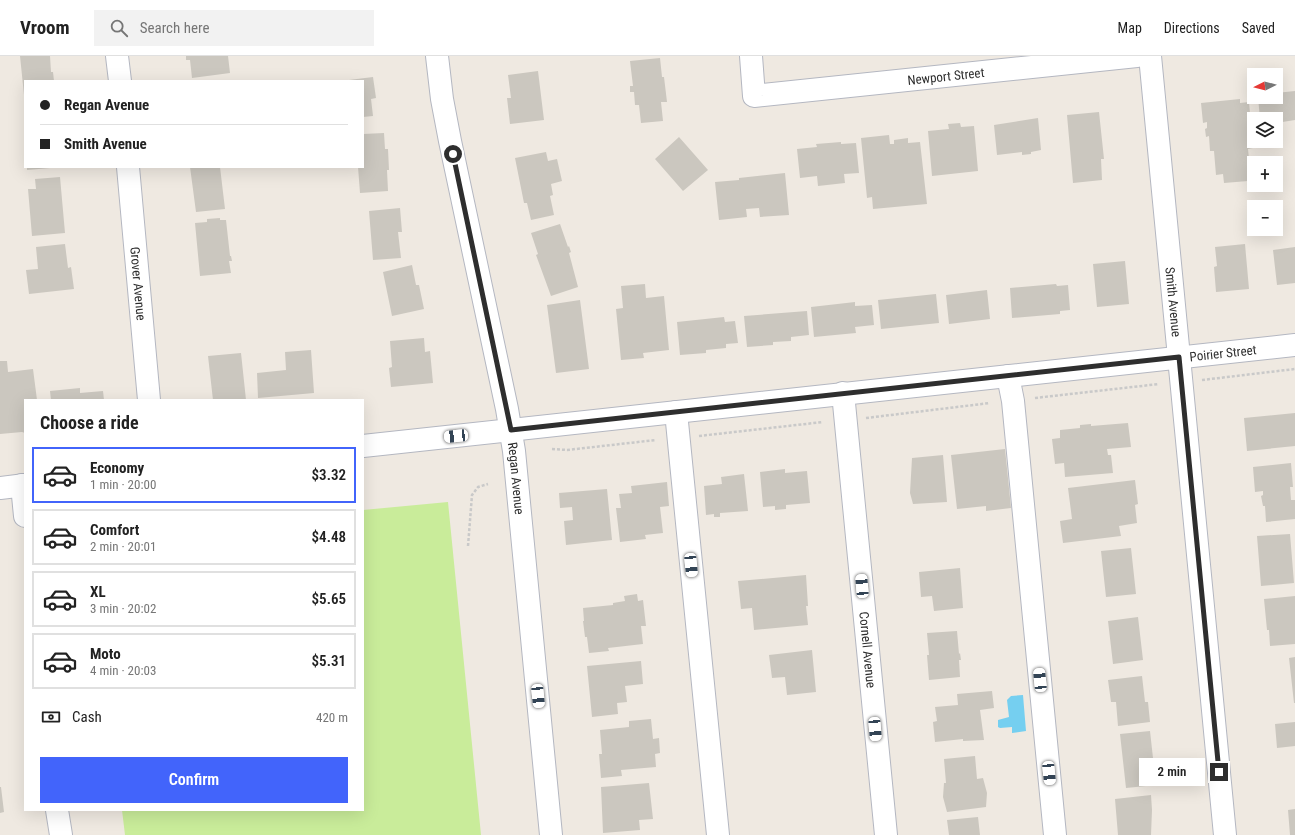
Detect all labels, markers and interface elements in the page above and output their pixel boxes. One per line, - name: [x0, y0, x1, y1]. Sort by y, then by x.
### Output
- search box: [94, 10, 374, 46]
- text: Vroom: [20, 16, 70, 39]
- icon: search: [108, 17, 130, 39]
- text: Search here: [140, 19, 209, 37]
- text: Map: [1118, 20, 1142, 36]
- text: Directions: [1164, 20, 1220, 36]
- text: Saved: [1242, 20, 1275, 36]
- street label: Newport Street: [907, 64, 985, 87]
- north arrow: [1247, 68, 1283, 104]
- map controls: [1247, 68, 1283, 236]
- text: Regan Avenue: [64, 96, 149, 114]
- button: layers: [1247, 112, 1283, 148]
- text: Smith Avenue: [64, 135, 147, 153]
- route start: [444, 145, 462, 163]
- button: +: [1247, 156, 1283, 192]
- button: −: [1247, 200, 1283, 236]
- street label: Grover Avenue: [128, 246, 149, 321]
- street label: Smith Avenue: [1163, 266, 1184, 337]
- street label: Poirier Street: [1189, 342, 1257, 364]
- text: Choose a ride: [40, 412, 139, 433]
- car: [443, 429, 469, 443]
- street label: Regan Avenue: [505, 441, 528, 515]
- icon: car: [42, 457, 78, 493]
- text: Economy: [90, 459, 144, 477]
- text: $3.32: [312, 466, 346, 484]
- text: 1 min · 20:00: [90, 477, 156, 492]
- icon: car: [42, 519, 78, 555]
- text: Comfort: [90, 521, 139, 539]
- text: $4.48: [312, 528, 346, 546]
- text: 2 min · 20:01: [90, 539, 156, 554]
- car: [684, 552, 698, 578]
- car: [855, 574, 869, 598]
- icon: car: [42, 581, 78, 617]
- text: XL: [90, 583, 106, 601]
- text: $5.65: [312, 590, 346, 608]
- text: 3 min · 20:02: [90, 601, 156, 616]
- street label: Cornell Avenue: [857, 611, 879, 689]
- icon: car: [42, 643, 78, 679]
- text: Moto: [90, 645, 121, 663]
- text: $5.31: [312, 652, 346, 670]
- text: 4 min · 20:03: [90, 663, 156, 678]
- car: [1033, 667, 1047, 693]
- car: [531, 683, 545, 709]
- icon: cash: [40, 706, 62, 728]
- text: Cash: [72, 708, 102, 726]
- text: 420 m: [316, 710, 348, 725]
- car: [868, 717, 882, 741]
- button: Confirm: [40, 757, 348, 803]
- callout: 2 min: [1139, 758, 1205, 786]
- car: [1042, 760, 1056, 786]
- route end: [1210, 763, 1228, 781]
- text: 2 min: [1158, 764, 1186, 779]

